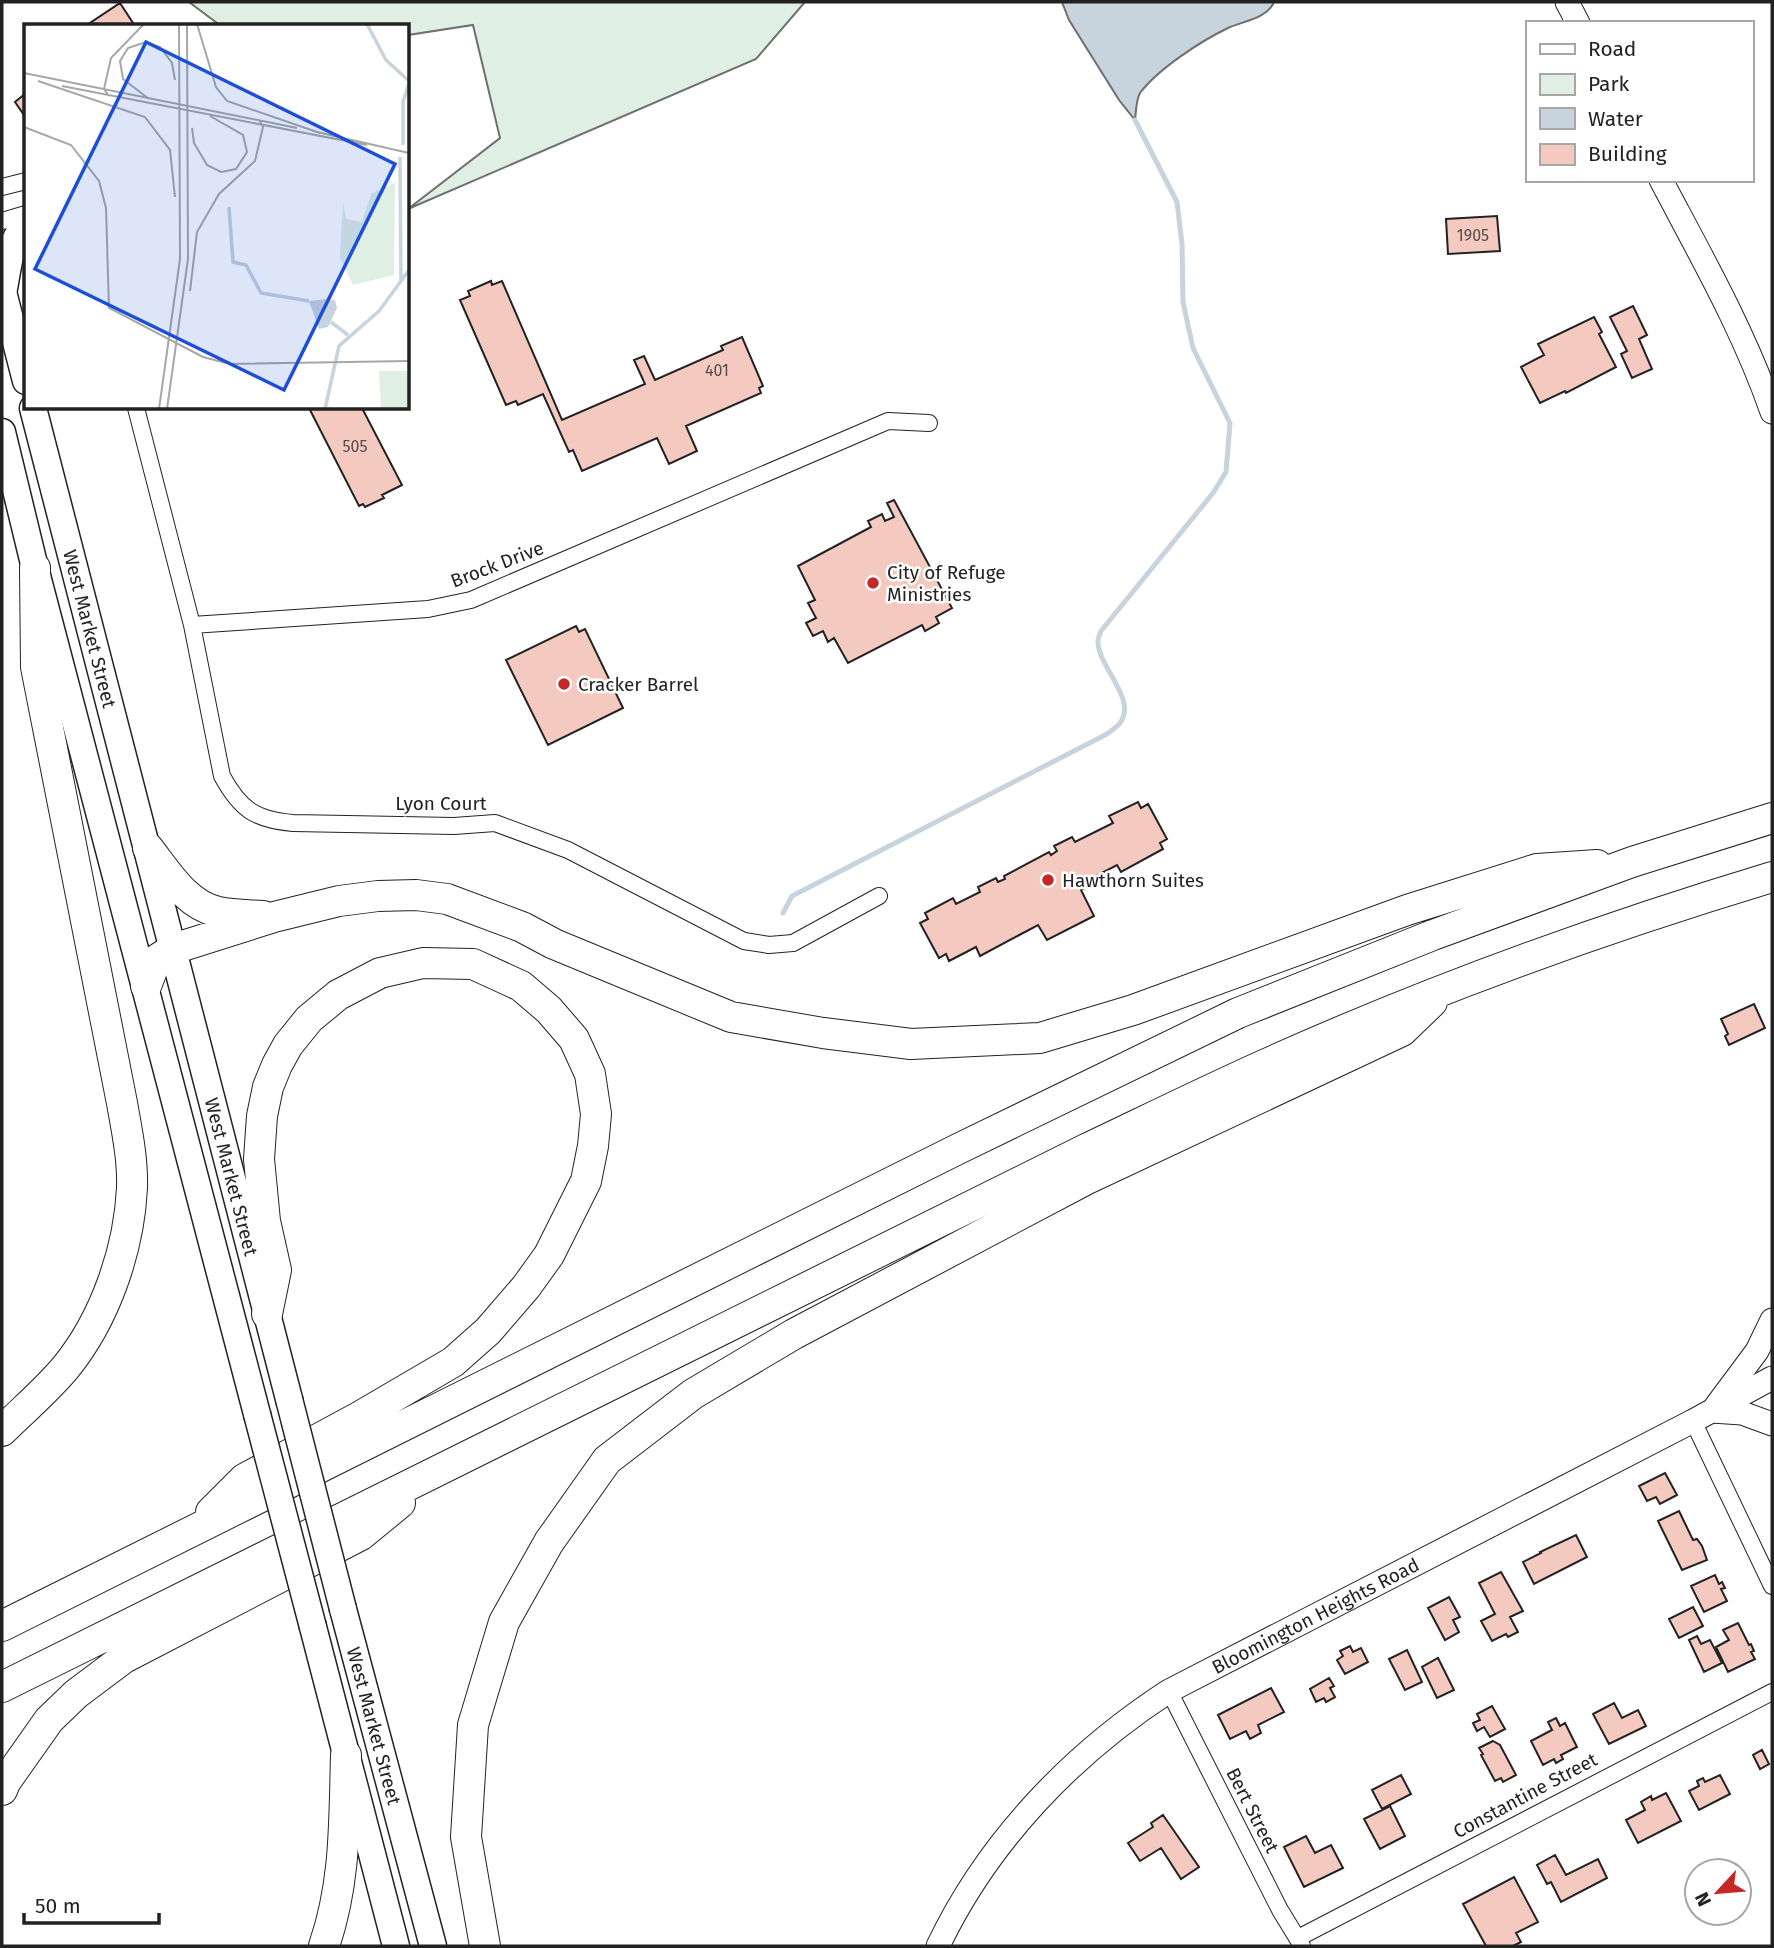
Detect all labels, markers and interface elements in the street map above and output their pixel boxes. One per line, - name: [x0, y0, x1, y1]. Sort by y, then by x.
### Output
- legend: [1526, 21, 1753, 182]
- inset map: [24, 24, 410, 410]
- text: Road: [1588, 36, 1636, 62]
- text: Park: [1588, 71, 1630, 97]
- text: Water: [1588, 106, 1643, 132]
- text: Building: [1588, 141, 1667, 167]
- house number: 1905: [1457, 226, 1489, 245]
- house number: 401: [705, 361, 729, 380]
- house number: 505: [343, 437, 367, 456]
- street label: Brock Drive: [447, 536, 547, 593]
- street label: West Market Street: [58, 547, 121, 711]
- place label: City of Refuge Ministries: [887, 561, 1006, 606]
- marker: City of Refuge Ministries: [865, 575, 881, 591]
- place label: Cracker Barrel: [578, 673, 699, 696]
- marker: Cracker Barrel: [556, 676, 572, 692]
- street label: Lyon Court: [395, 792, 487, 815]
- place label: Hawthorn Suites: [1062, 869, 1204, 892]
- marker: Hawthorn Suites: [1040, 872, 1056, 888]
- street label: West Market Street: [200, 1095, 263, 1259]
- street label: Bloomington Heights Road: [1208, 1553, 1423, 1679]
- street label: West Market Street: [342, 1645, 406, 1808]
- street label: Constantine Street: [1449, 1748, 1601, 1843]
- street label: Bert Street: [1221, 1764, 1284, 1857]
- north arrow: [1683, 1857, 1753, 1927]
- scale bar: [24, 1882, 159, 1926]
- text: N: [1690, 1889, 1716, 1910]
- text: 50 m: [35, 1893, 81, 1919]

